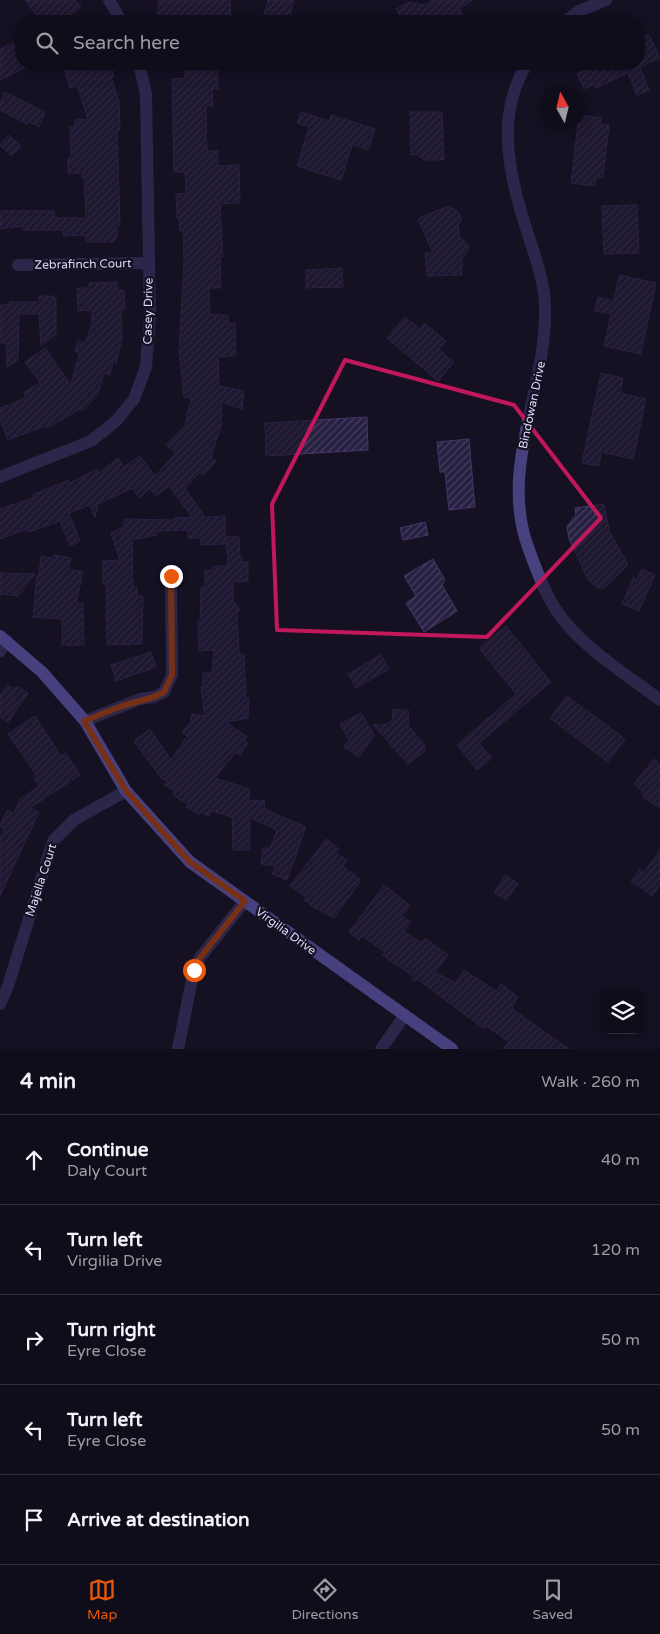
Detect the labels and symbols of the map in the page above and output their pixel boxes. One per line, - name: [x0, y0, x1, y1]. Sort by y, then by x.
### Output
- north arrow: [540, 85, 585, 130]
- street label: Zebrafinch Court: [34, 256, 132, 272]
- street label: Casey Drive: [140, 277, 156, 344]
- street label: Bindowan Drive: [516, 360, 548, 450]
- route end: [160, 565, 183, 588]
- street label: Majella Court: [23, 841, 60, 918]
- street label: Virgilia Drive: [253, 904, 319, 958]
- route start: [183, 959, 206, 982]

